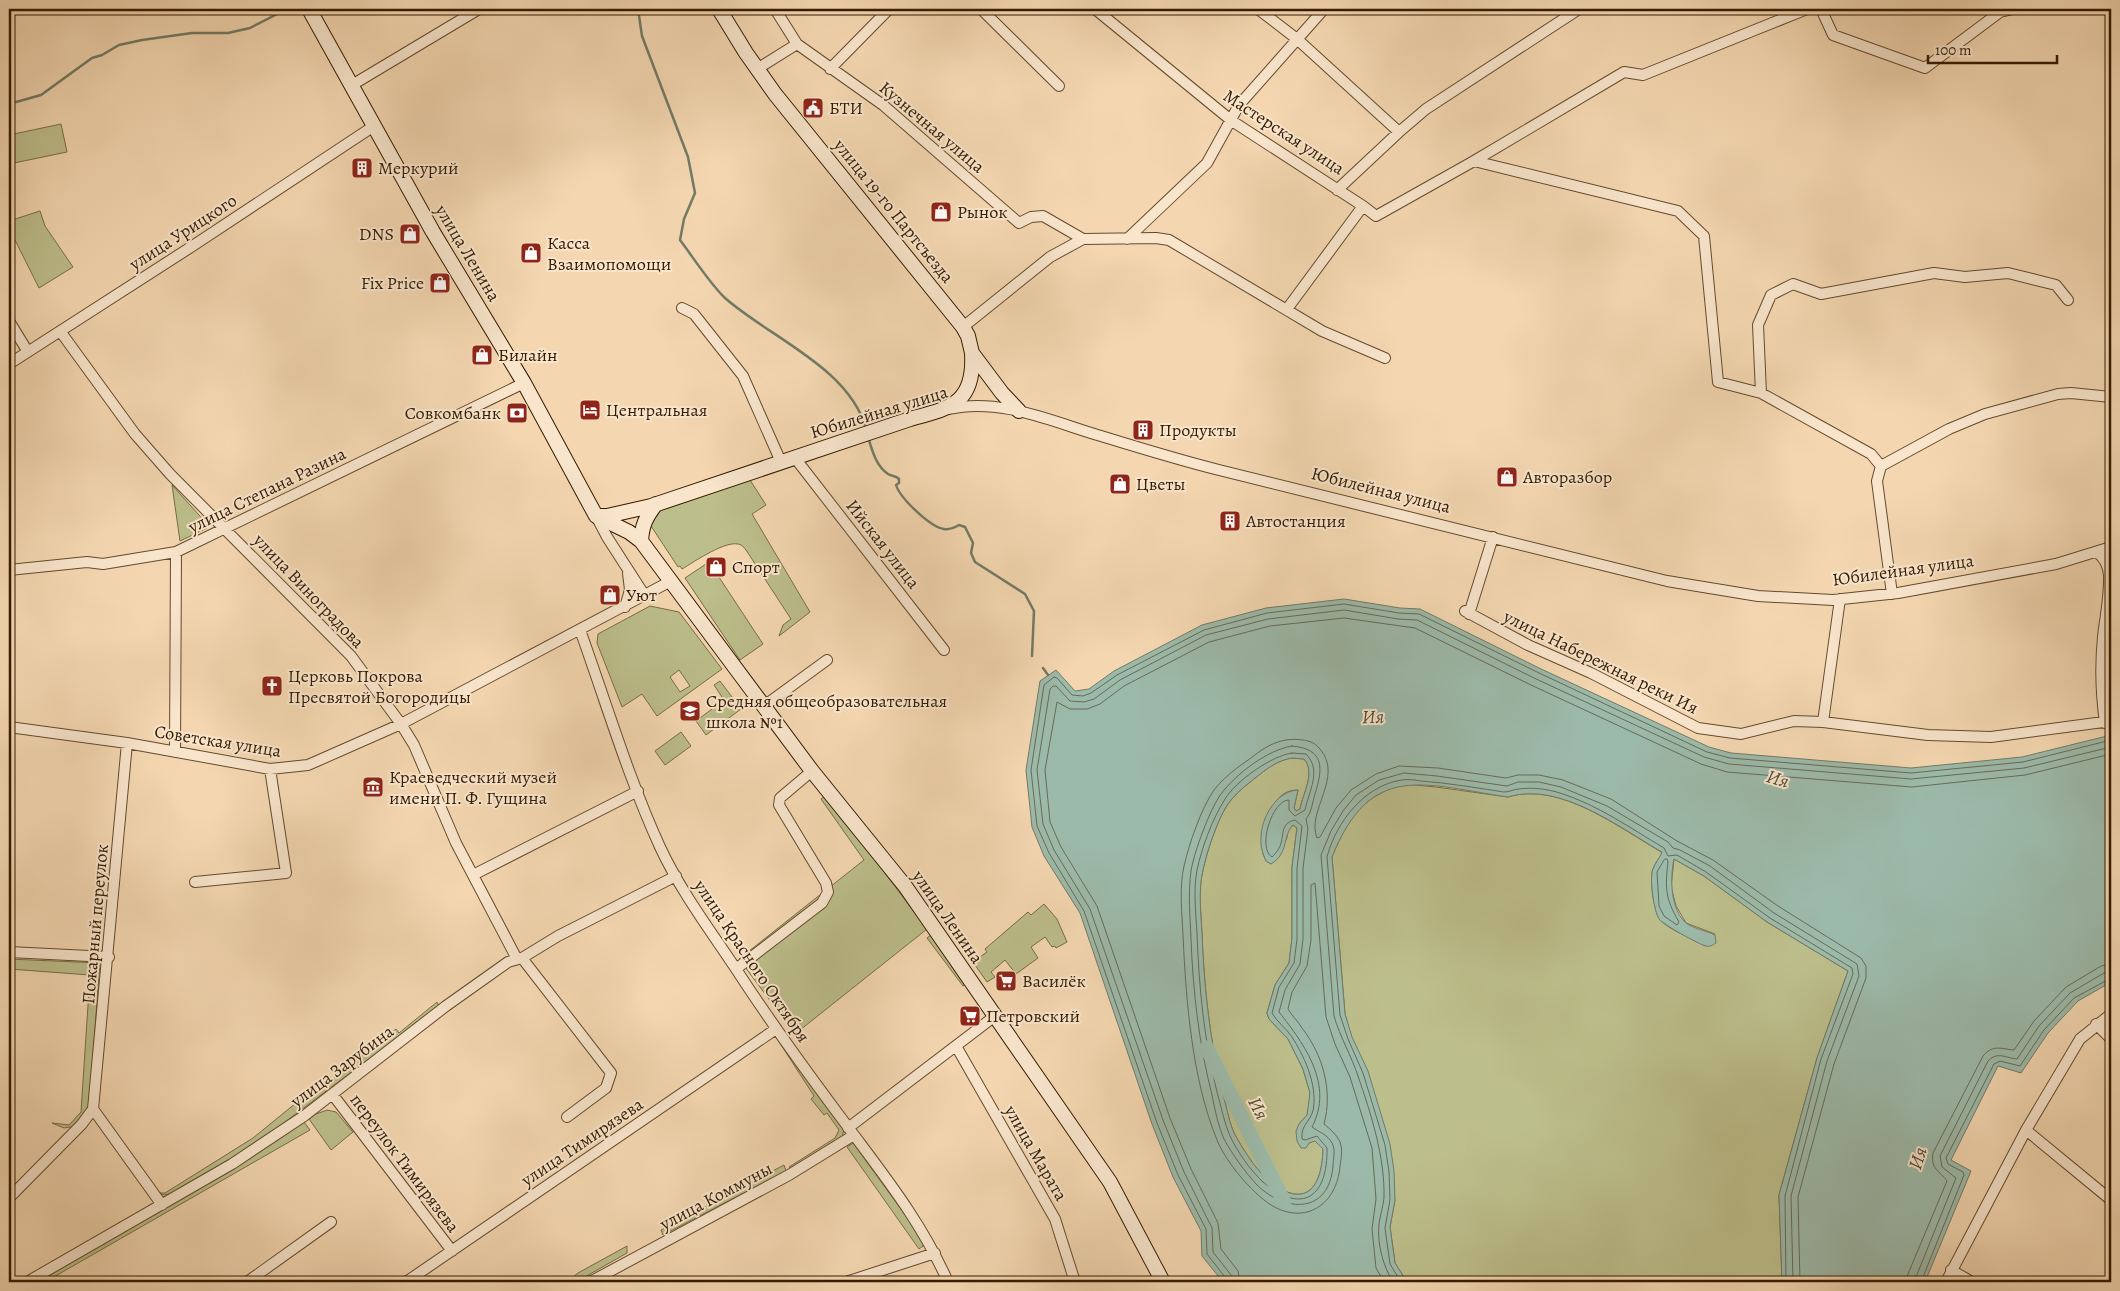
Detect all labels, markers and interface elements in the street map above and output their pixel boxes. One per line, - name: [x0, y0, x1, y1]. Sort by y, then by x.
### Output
- scale bar: [1928, 32, 2056, 64]
- text: 100 m: [1935, 40, 1972, 60]
- street label: Кузнечная улица: [874, 76, 990, 179]
- street label: Мастерская улица: [1219, 84, 1350, 181]
- public building icon: БТИ: [801, 96, 825, 120]
- place label: БТИ: [829, 96, 863, 120]
- street label: улица 19-го Партсъезда: [828, 133, 960, 289]
- building icon: Меркурий: [350, 156, 374, 180]
- place label: Меркурий: [378, 156, 459, 180]
- street label: улица Урицкого: [124, 188, 242, 276]
- street label: улица Ленина: [429, 199, 507, 306]
- shop icon: Рынок: [929, 200, 953, 224]
- place label: Рынок: [957, 200, 1008, 224]
- place label: DNS: [359, 222, 394, 246]
- shop icon: DNS: [398, 222, 422, 246]
- place label: Касса Взаимопомощи: [547, 231, 671, 276]
- shop icon: Касса Взаимопомощи: [519, 241, 543, 265]
- place label: Fix Price: [361, 271, 424, 295]
- shop icon: Fix Price: [428, 271, 452, 295]
- shop icon: Билайн: [470, 343, 494, 367]
- place label: Билайн: [498, 343, 558, 367]
- street label: Юбилейная улица: [807, 379, 951, 444]
- hotel icon: Центральная: [578, 398, 602, 422]
- place label: Центральная: [606, 398, 708, 422]
- place label: Совкомбанк: [405, 401, 501, 425]
- bank icon: Совкомбанк: [505, 401, 529, 425]
- building icon: Продукты: [1131, 418, 1155, 442]
- place label: Продукты: [1159, 418, 1237, 442]
- street label: улица Степана Разина: [183, 441, 351, 539]
- street label: Юбилейная улица: [1309, 461, 1454, 519]
- shop icon: Авторазбор: [1495, 465, 1519, 489]
- place label: Авторазбор: [1522, 465, 1612, 489]
- shop icon: Цветы: [1108, 472, 1132, 496]
- place label: Цветы: [1136, 472, 1186, 496]
- street label: Ийская улица: [841, 494, 926, 594]
- building icon: Автостанция: [1218, 509, 1242, 533]
- place label: Автостанция: [1245, 509, 1346, 533]
- street label: улица Виноградова: [247, 528, 370, 654]
- street label: Юбилейная улица: [1831, 548, 1976, 592]
- shop icon: Спорт: [704, 555, 728, 579]
- place label: Спорт: [732, 555, 780, 579]
- shop icon: Уют: [598, 583, 622, 607]
- place label: Уют: [626, 583, 657, 607]
- street label: улица Набережная реки Ия: [1499, 604, 1702, 720]
- place label: Церковь Покрова Пресвятой Богородицы: [288, 664, 471, 709]
- church icon: Церковь Покрова Пресвятой Богородицы: [260, 674, 284, 698]
- place label: Средняя общеобразовательная школа №1: [706, 689, 947, 734]
- school or university icon: Средняя общеобразовательная школа №1: [678, 699, 702, 723]
- water label: Ия: [1362, 704, 1385, 730]
- street label: Советская улица: [153, 719, 284, 763]
- water label: Ия: [1763, 763, 1793, 795]
- place label: Краеведческий музей имени П. Ф. Гущина: [389, 765, 557, 810]
- museum icon: Краеведческий музей имени П. Ф. Гущина: [361, 775, 385, 799]
- street label: Пожарный переулок: [76, 843, 114, 1005]
- street label: улица Ленина: [906, 865, 989, 969]
- street label: улица Красного Октября: [688, 874, 816, 1047]
- supermarket icon: Василёк: [994, 969, 1018, 993]
- place label: Василёк: [1022, 969, 1086, 993]
- supermarket icon: Петровский: [958, 1004, 982, 1028]
- place label: Петровский: [986, 1004, 1080, 1028]
- street label: улица Зарубина: [285, 1019, 399, 1113]
- street label: переулок Тимирязева: [345, 1089, 466, 1238]
- street label: улица Тимирязева: [515, 1092, 648, 1192]
- water label: Ия: [1241, 1093, 1275, 1125]
- street label: улица Марата: [998, 1100, 1073, 1206]
- water label: Ия: [1902, 1143, 1934, 1173]
- street label: улица Коммуны: [655, 1156, 777, 1236]

